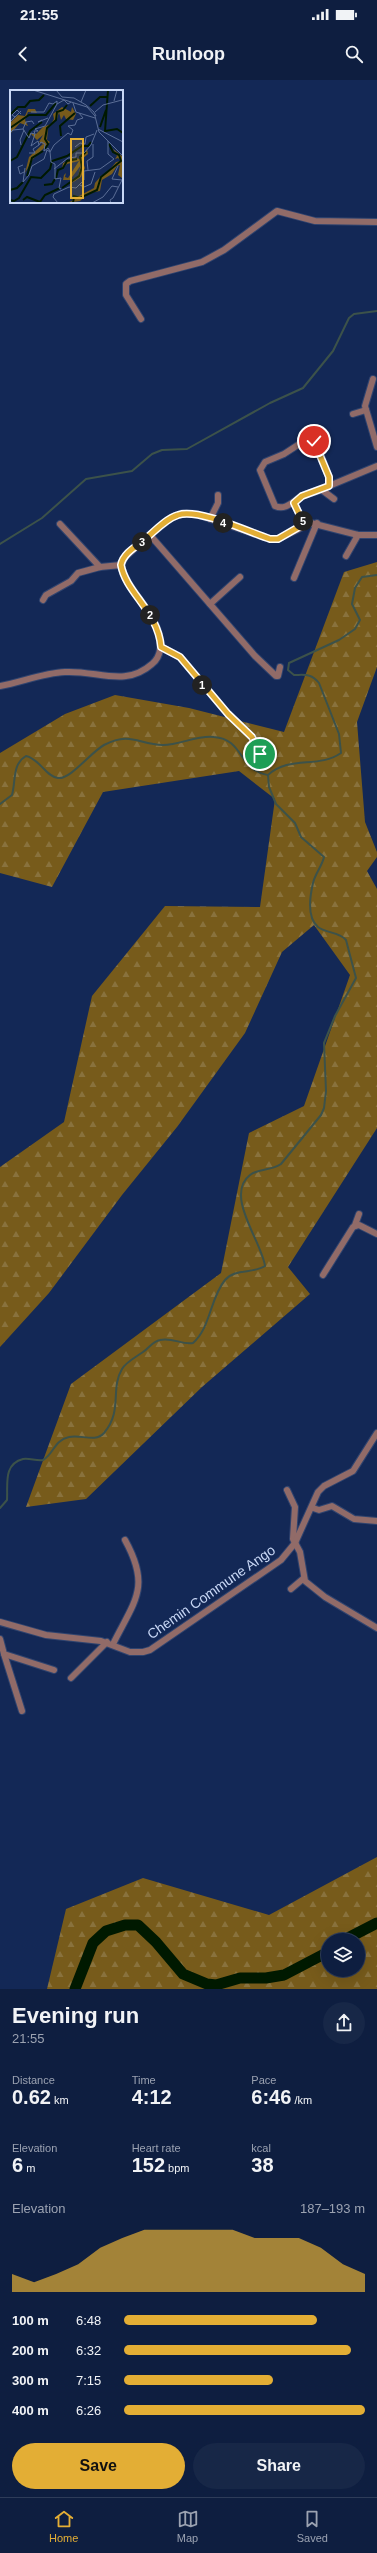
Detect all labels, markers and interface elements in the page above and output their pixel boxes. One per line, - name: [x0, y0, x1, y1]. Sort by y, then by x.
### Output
- text: 21:55: [20, 6, 58, 23]
- icon: back: [12, 43, 34, 65]
- icon: search: [343, 43, 365, 65]
- text: Runloop: [152, 44, 225, 64]
- inset map: [10, 90, 123, 203]
- pin: [297, 424, 331, 458]
- icon: check: [303, 430, 325, 452]
- pin: 5: [293, 511, 313, 531]
- pin: 4: [213, 513, 233, 533]
- text: 5: [300, 515, 306, 527]
- text: 4: [220, 517, 226, 529]
- pin: 3: [132, 532, 152, 552]
- text: 3: [139, 536, 145, 548]
- pin: 2: [140, 605, 160, 625]
- text: 2: [147, 609, 153, 621]
- pin: 1: [192, 675, 212, 695]
- text: 1: [199, 679, 205, 691]
- pin: [243, 737, 277, 771]
- icon: arrive: [249, 743, 271, 765]
- street label: Chemin Commune Ango: [144, 1542, 278, 1642]
- map controls: [321, 1933, 365, 1977]
- button: layers: [321, 1933, 365, 1977]
- button: share: [323, 2002, 365, 2044]
- text: Evening run: [12, 2003, 139, 2028]
- text: 21:55: [12, 2031, 45, 2046]
- text: Distance: [12, 2074, 55, 2086]
- text: Time: [132, 2074, 156, 2086]
- text: Pace: [251, 2074, 276, 2086]
- text: 0.62: [12, 2086, 51, 2108]
- text: 4:12: [132, 2086, 172, 2108]
- text: 6:46: [251, 2086, 291, 2108]
- text: km: [51, 2094, 69, 2106]
- text: /km: [291, 2094, 312, 2106]
- text: Elevation: [12, 2142, 57, 2154]
- text: Heart rate: [132, 2142, 181, 2154]
- text: kcal: [251, 2142, 271, 2154]
- text: 6: [12, 2154, 23, 2176]
- text: 152: [132, 2154, 165, 2176]
- text: 38: [251, 2154, 274, 2176]
- text: m: [23, 2162, 35, 2174]
- text: bpm: [165, 2162, 190, 2174]
- text: Elevation: [12, 2201, 65, 2216]
- text: 187–193 m: [300, 2201, 365, 2216]
- text: 100 m: [12, 2313, 49, 2328]
- text: 6:48: [76, 2313, 101, 2328]
- text: 200 m: [12, 2343, 49, 2358]
- text: 6:32: [76, 2343, 101, 2358]
- text: 300 m: [12, 2373, 49, 2388]
- text: 7:15: [76, 2373, 101, 2388]
- text: 400 m: [12, 2403, 49, 2418]
- text: 6:26: [76, 2403, 101, 2418]
- button: Save: [12, 2443, 185, 2489]
- button: Share: [193, 2443, 365, 2489]
- tab: Home: [49, 2508, 78, 2544]
- tab: Map: [177, 2508, 199, 2544]
- tab: Saved: [297, 2508, 328, 2544]

